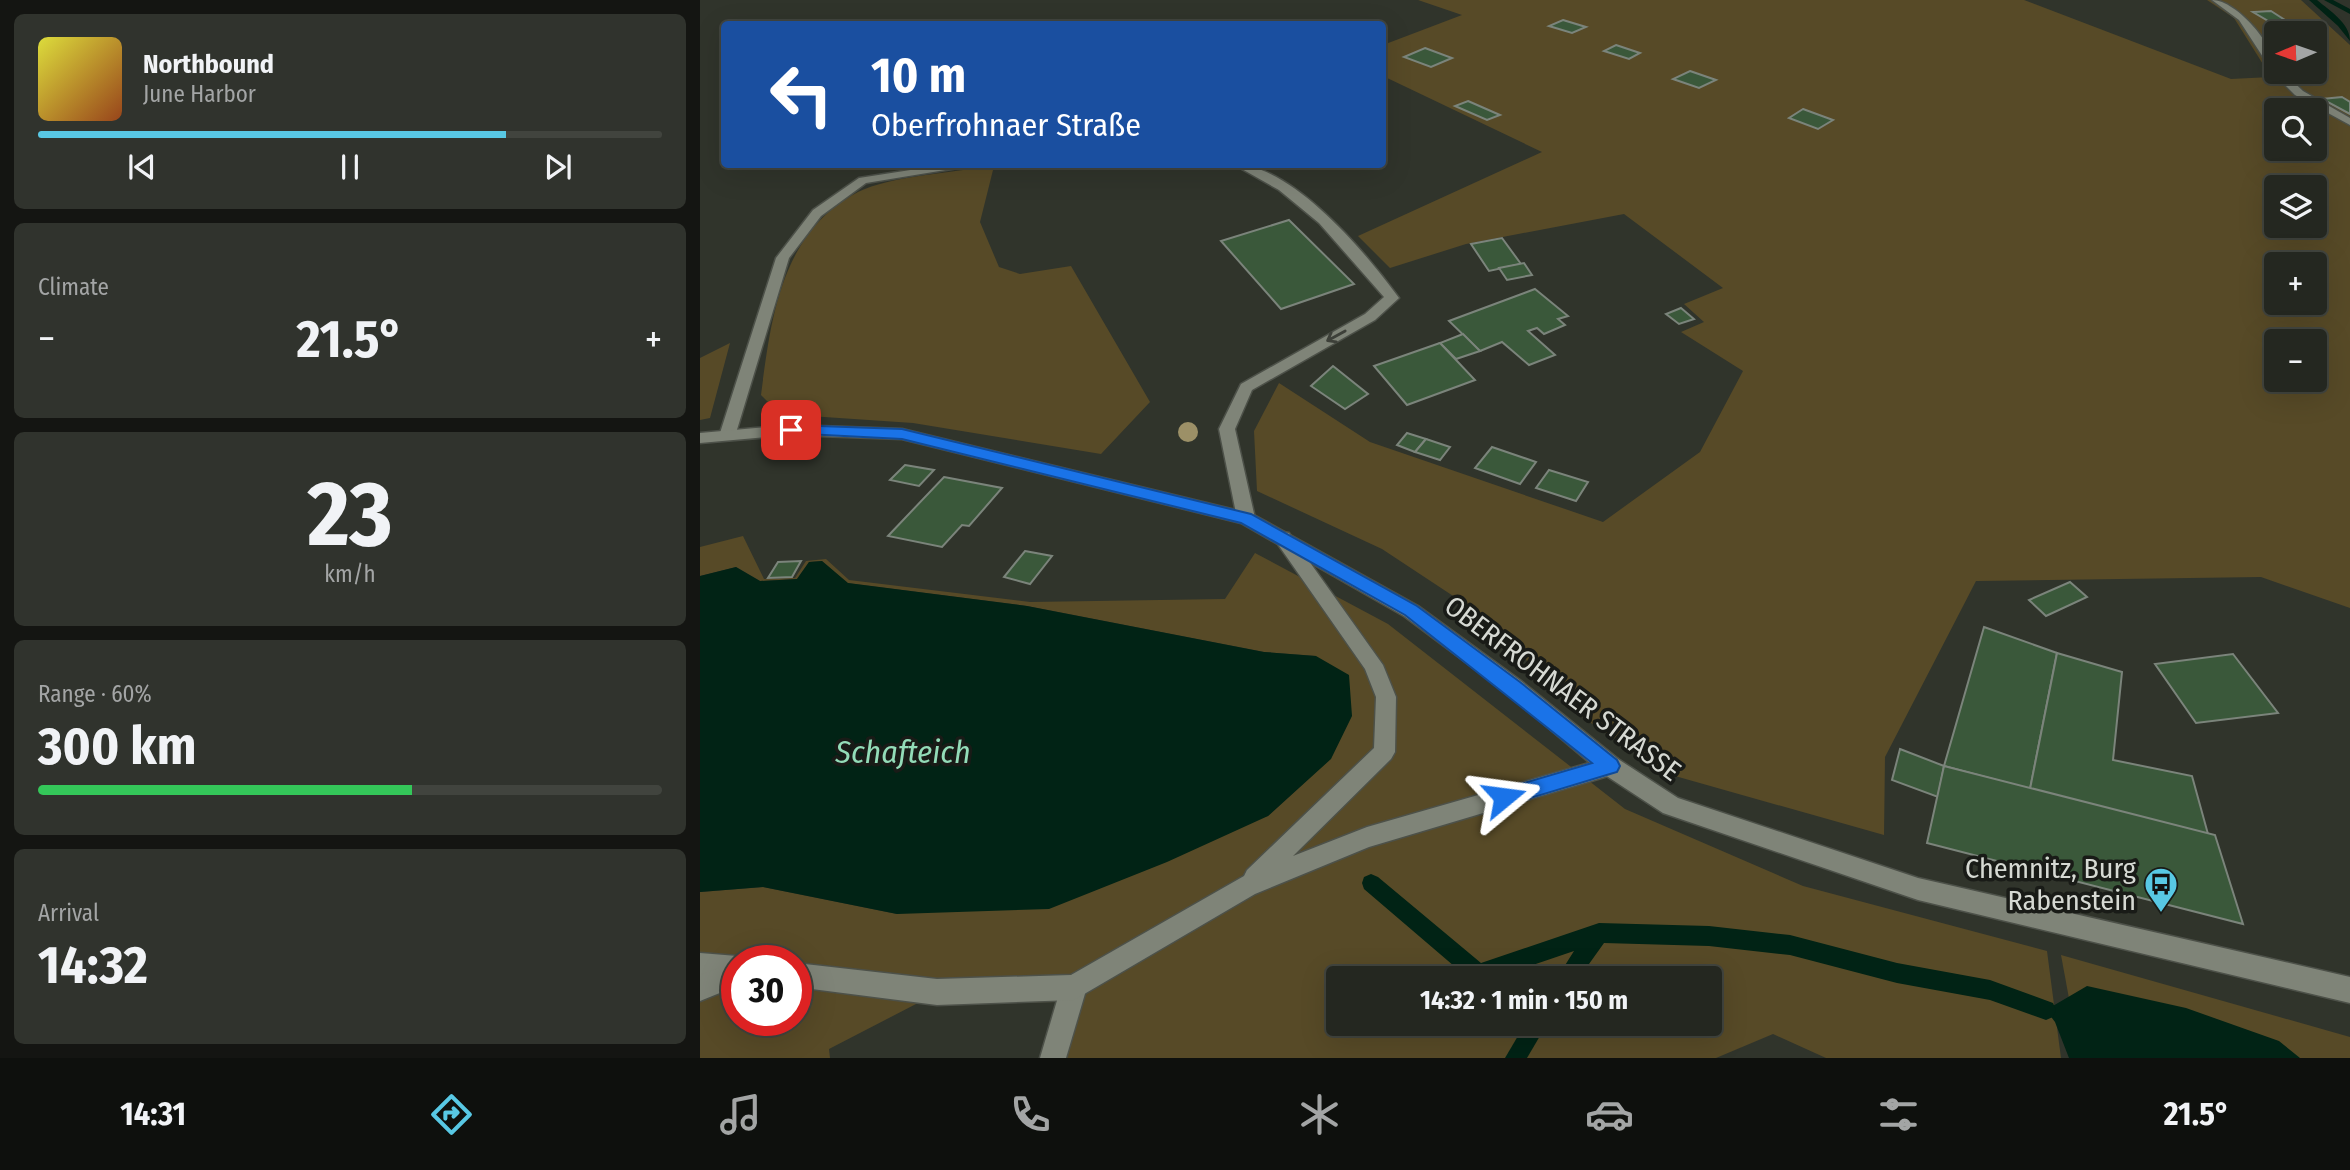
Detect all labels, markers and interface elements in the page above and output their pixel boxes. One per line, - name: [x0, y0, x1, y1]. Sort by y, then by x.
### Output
- north arrow: [2264, 21, 2328, 84]
- map controls: [2264, 21, 2327, 392]
- text: 10 m: [871, 46, 966, 105]
- text: Northbound: [143, 49, 274, 80]
- icon: left: [756, 49, 847, 140]
- text: June Harbor: [143, 80, 256, 108]
- button: search: [2264, 98, 2327, 161]
- text: Oberfrohnaer Straße: [871, 106, 1141, 144]
- icon: previous: [123, 148, 161, 186]
- icon: pause: [331, 148, 369, 186]
- icon: next: [539, 148, 577, 186]
- button: layers: [2264, 175, 2327, 238]
- button: +: [2264, 252, 2327, 315]
- text: Climate: [38, 273, 109, 301]
- text: 21.5°: [296, 308, 403, 371]
- text: −: [38, 316, 55, 362]
- text: +: [645, 316, 662, 362]
- one-way arrow: [1327, 329, 1347, 343]
- button: −: [2264, 329, 2327, 392]
- pin: [761, 400, 821, 460]
- icon: arrive: [772, 411, 810, 449]
- text: 23: [307, 460, 393, 569]
- text: km/h: [324, 560, 376, 588]
- street label: OBERFROHNAER STRASSE: [1438, 589, 1687, 788]
- text: Range · 60%: [38, 680, 152, 708]
- text: 300 km: [38, 715, 196, 778]
- water label: Schafteich: [834, 733, 971, 771]
- position arrow: [1467, 760, 1541, 834]
- place label: Chemnitz, Burg Rabenstein: [1965, 852, 2137, 917]
- bus stop icon: Chemnitz, Burg Rabenstein: [2142, 865, 2180, 914]
- text: Arrival: [38, 899, 99, 927]
- text: 14:32: [38, 934, 148, 997]
- speed limit sign: 30: [721, 945, 812, 1036]
- text: 14:32 · 1 min · 150 m: [1420, 985, 1628, 1016]
- icon: directions: [427, 1090, 476, 1139]
- icon: music: [716, 1090, 765, 1139]
- icon: phone: [1006, 1090, 1055, 1139]
- icon: climate: [1295, 1090, 1344, 1139]
- icon: car: [1585, 1090, 1634, 1139]
- icon: filters: [1874, 1090, 1923, 1139]
- text: 14:31: [120, 1095, 186, 1133]
- text: 21.5°: [2164, 1095, 2230, 1133]

